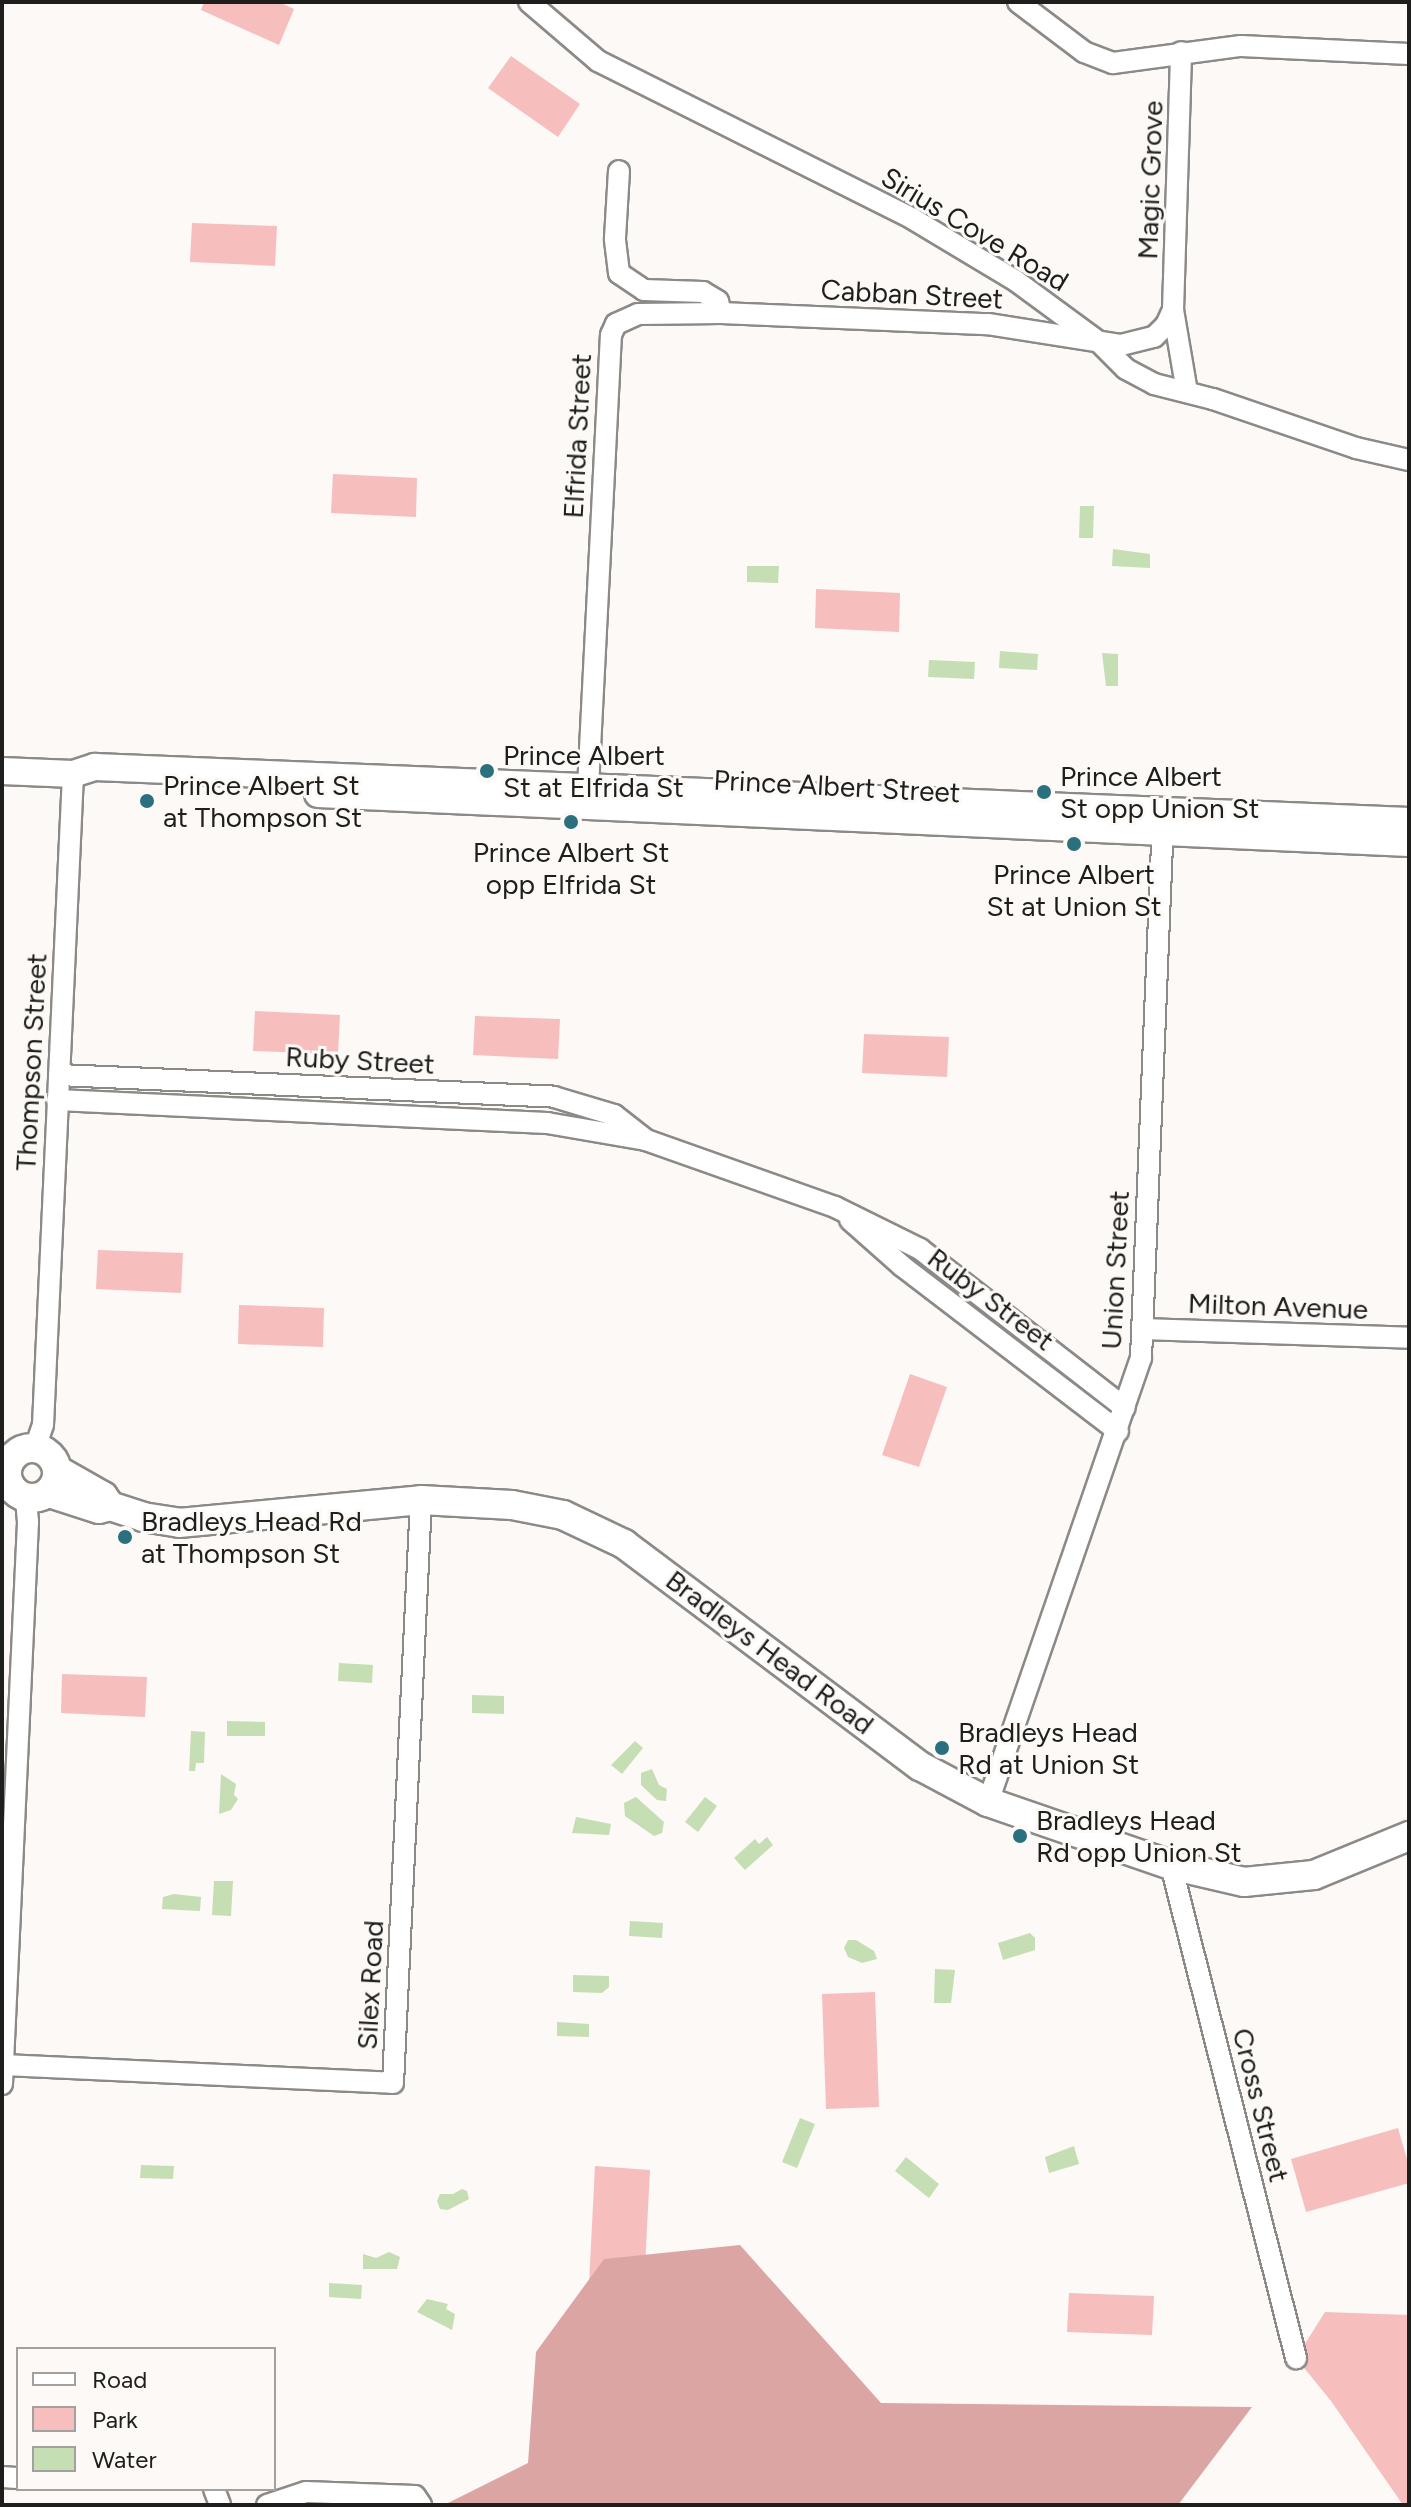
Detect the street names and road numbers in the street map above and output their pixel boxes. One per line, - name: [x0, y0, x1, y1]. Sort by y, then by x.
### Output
- street label: Magic Grove: [1130, 100, 1170, 260]
- street label: Sirius Cove Road: [875, 160, 1075, 298]
- street label: Cabban Street: [820, 272, 1004, 316]
- street label: Elfrida Street: [556, 353, 598, 519]
- street label: Prince Albert Street: [713, 763, 961, 809]
- street label: Thompson Street: [9, 952, 53, 1172]
- street label: Ruby Street: [285, 1039, 435, 1081]
- street label: Union Street: [1094, 1190, 1136, 1350]
- street label: Ruby Street: [921, 1241, 1061, 1357]
- street label: Milton Avenue: [1187, 1286, 1369, 1326]
- street label: Bradleys Head Road: [660, 1563, 880, 1741]
- street label: Silex Road: [350, 1919, 390, 2051]
- street label: Cross Street: [1226, 2025, 1296, 2185]

